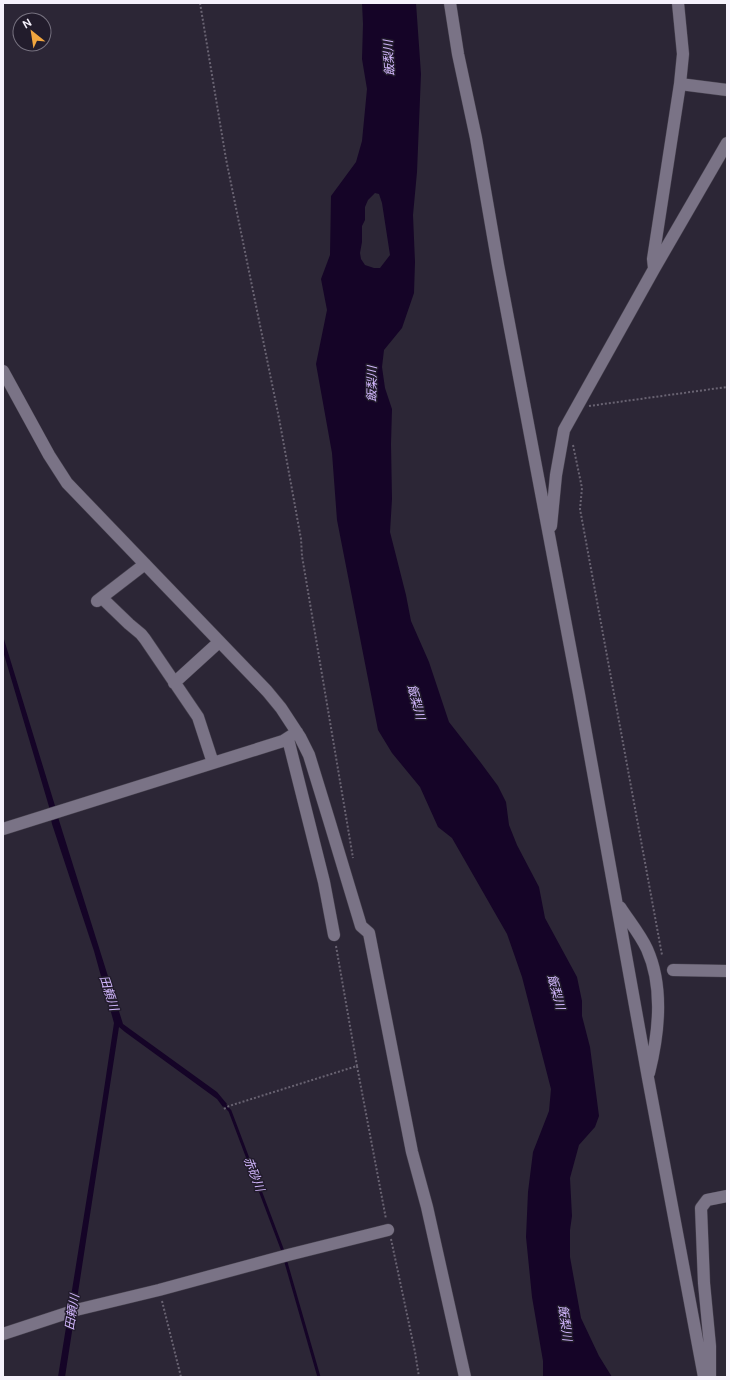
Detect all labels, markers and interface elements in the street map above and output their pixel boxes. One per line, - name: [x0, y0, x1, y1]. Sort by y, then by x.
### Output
- north arrow: [12, 12, 52, 52]
- text: N: [20, 15, 34, 31]
- water label: 飯梨川: [380, 38, 398, 76]
- water label: 飯梨川: [364, 364, 380, 402]
- water label: 飯梨川: [404, 683, 429, 723]
- water label: 田頼川: [96, 973, 123, 1014]
- water label: 飯梨川: [544, 973, 569, 1013]
- water label: 赤砂川: [240, 1154, 269, 1196]
- water label: 田頼川: [61, 1291, 83, 1331]
- water label: 飯梨川: [555, 1304, 576, 1344]

